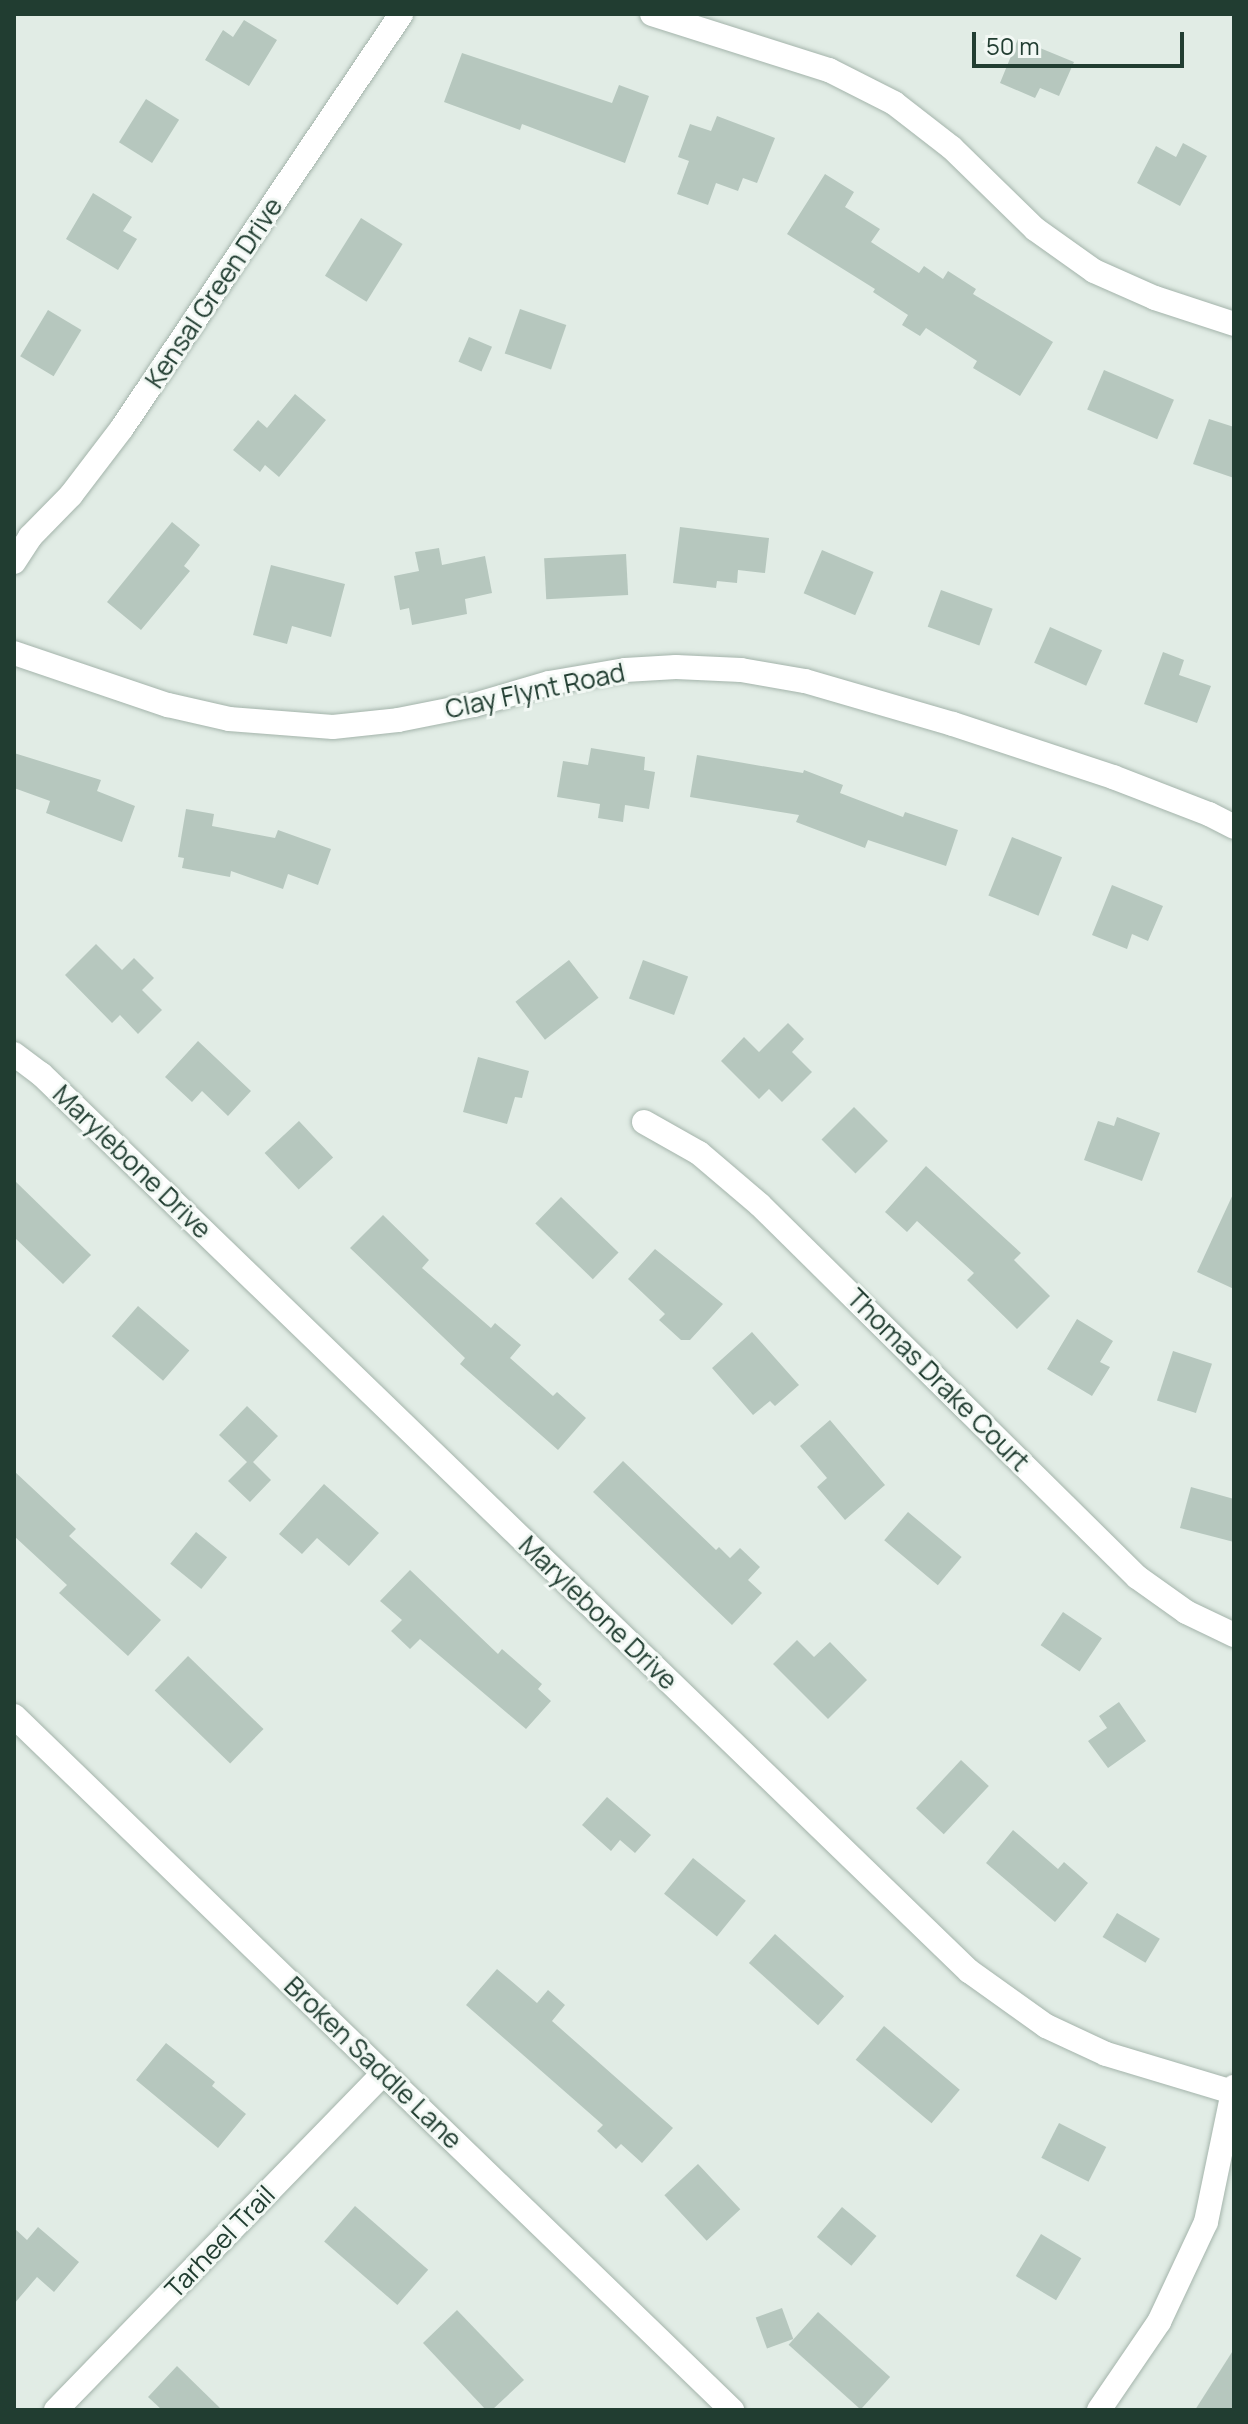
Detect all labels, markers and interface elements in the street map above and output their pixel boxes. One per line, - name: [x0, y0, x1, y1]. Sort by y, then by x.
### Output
- scale bar: [976, 16, 1188, 66]
- text: 50 m: [986, 29, 1040, 62]
- street label: Kensal Green Drive: [139, 192, 289, 394]
- street label: Clay Flynt Road: [442, 657, 628, 725]
- street label: Marylebone Drive: [46, 1079, 218, 1245]
- street label: Thomas Drake Court: [840, 1282, 1036, 1478]
- street label: Marylebone Drive: [512, 1530, 684, 1696]
- street label: Broken Saddle Lane: [278, 1970, 468, 2156]
- street label: Tarheel Trail: [159, 2179, 281, 2305]

